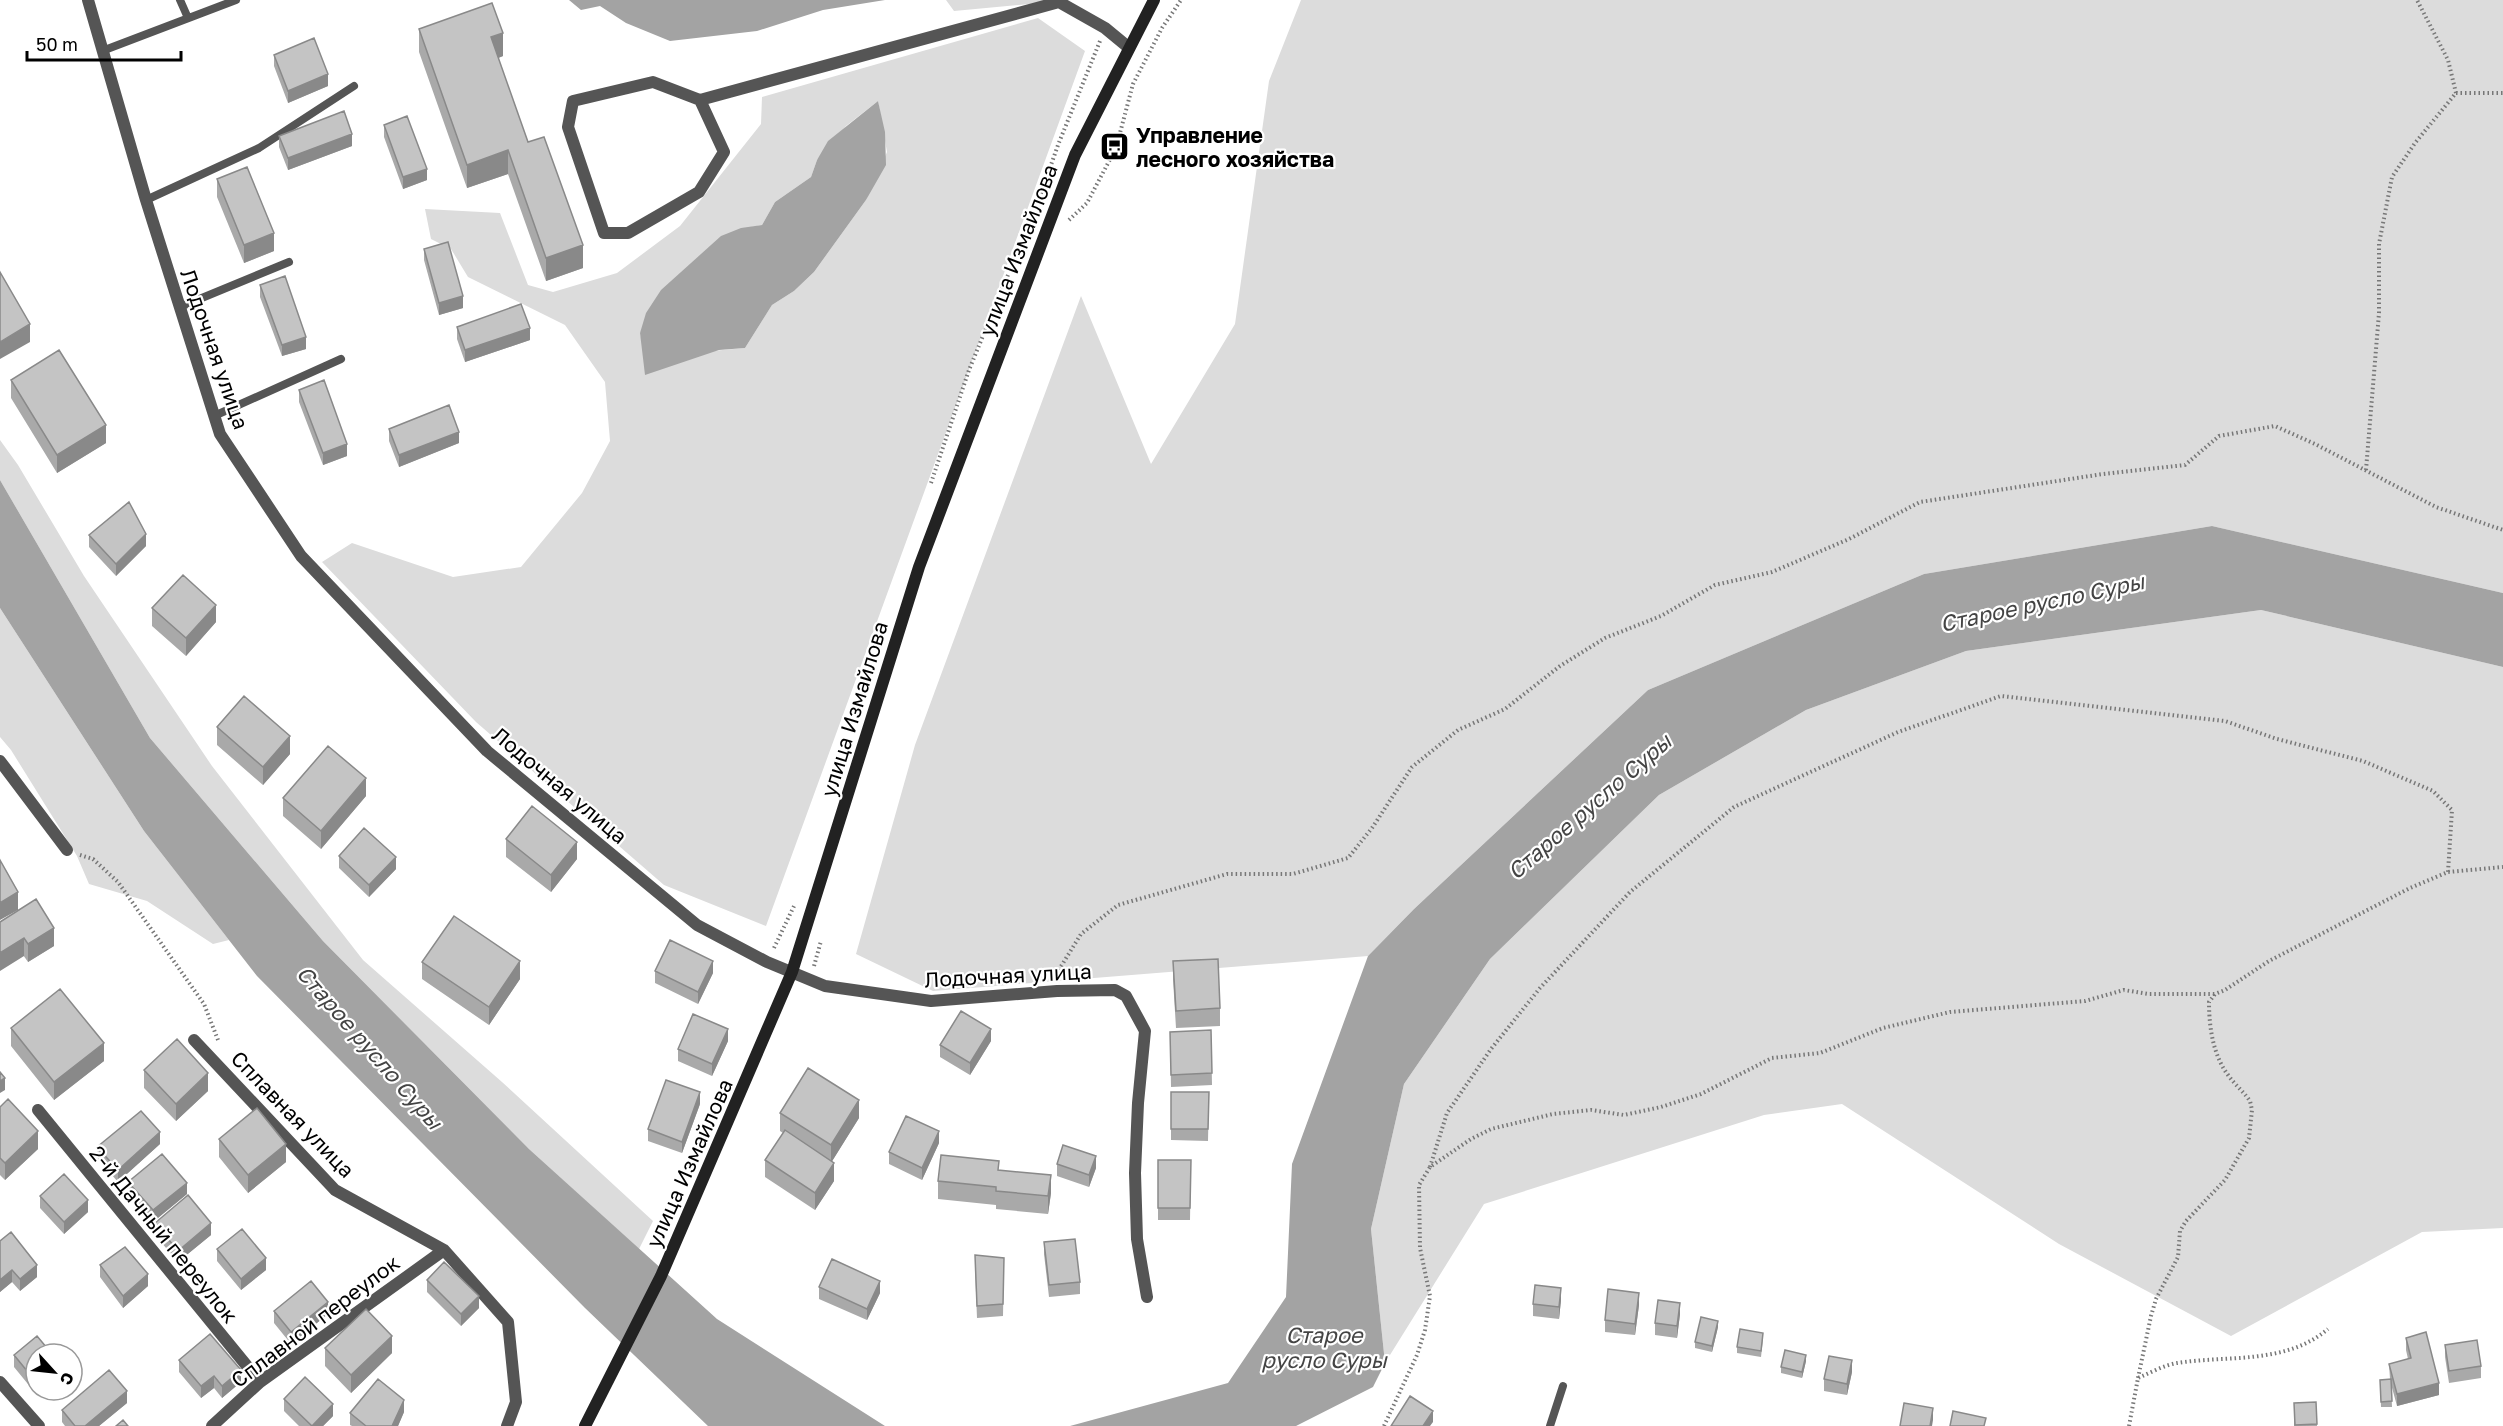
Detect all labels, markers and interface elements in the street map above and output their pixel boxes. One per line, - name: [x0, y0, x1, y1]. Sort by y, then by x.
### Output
- scale bar: [27, 24, 182, 62]
- text: 50 m: [36, 33, 78, 55]
- place label: Управление лесного хозяйства: [1136, 122, 1334, 172]
- bus stop icon: Управление лесного хозяйства: [1099, 131, 1131, 163]
- street label: улица Измайлова: [973, 160, 1063, 340]
- street label: Лодочная улица: [175, 265, 255, 433]
- water label: Старое русло Суры: [1937, 567, 2148, 637]
- street label: улица Измайлова: [815, 618, 893, 800]
- street label: Лодочная улица: [487, 721, 633, 849]
- water label: Старое русло Суры: [1502, 727, 1677, 884]
- street label: Лодочная улица: [924, 958, 1092, 992]
- water label: Старое русло Суры: [292, 960, 449, 1135]
- street label: Сплавная улица: [226, 1045, 360, 1183]
- street label: улица Измайлова: [640, 1074, 738, 1252]
- street label: 2-й Дачный переулок: [84, 1140, 244, 1328]
- street label: Сплавной переулок: [226, 1249, 404, 1393]
- water label: Старое русло Суры: [1261, 1321, 1388, 1373]
- north arrow: [24, 1342, 84, 1402]
- text: С: [56, 1369, 79, 1388]

